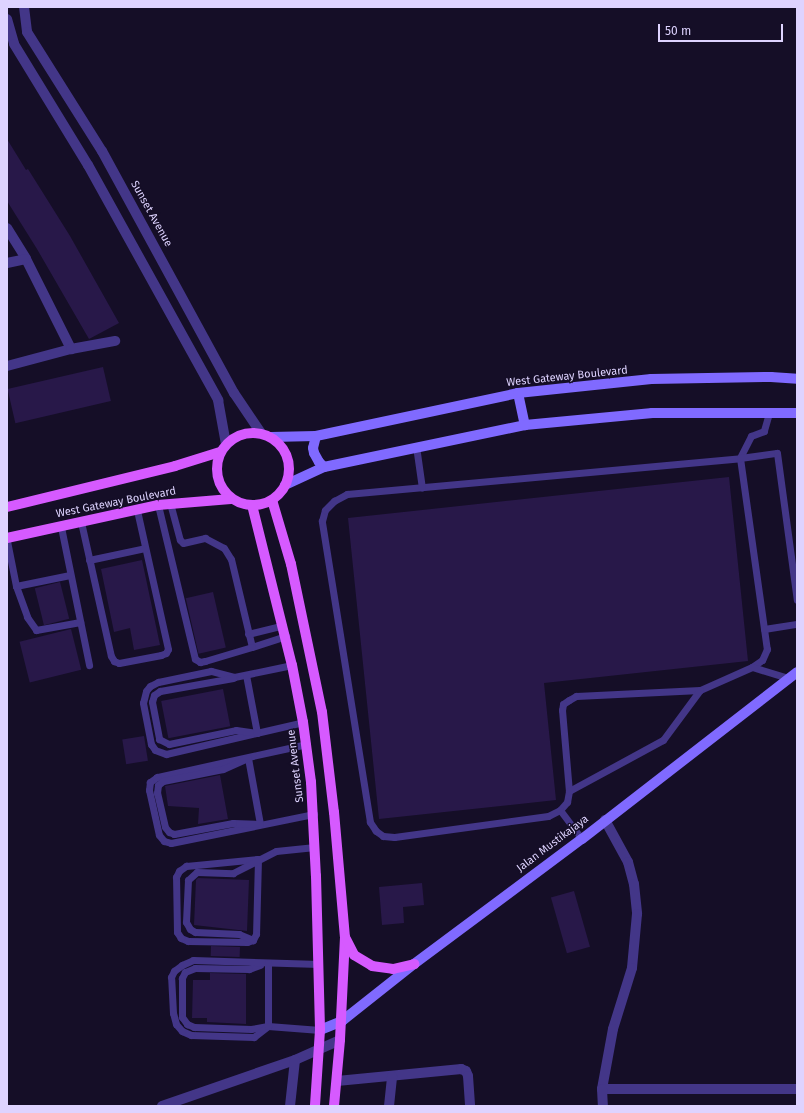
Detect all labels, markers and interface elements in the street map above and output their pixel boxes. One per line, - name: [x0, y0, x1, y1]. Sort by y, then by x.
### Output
- scale bar: [660, 16, 785, 42]
- text: 50 m: [665, 24, 691, 38]
- street label: Sunset Avenue: [127, 179, 175, 249]
- street label: West Gateway Boulevard: [506, 364, 628, 390]
- street label: West Gateway Boulevard: [55, 485, 177, 521]
- street label: Sunset Avenue: [285, 729, 307, 803]
- street label: Jalan Mustikajaya: [515, 813, 591, 875]

